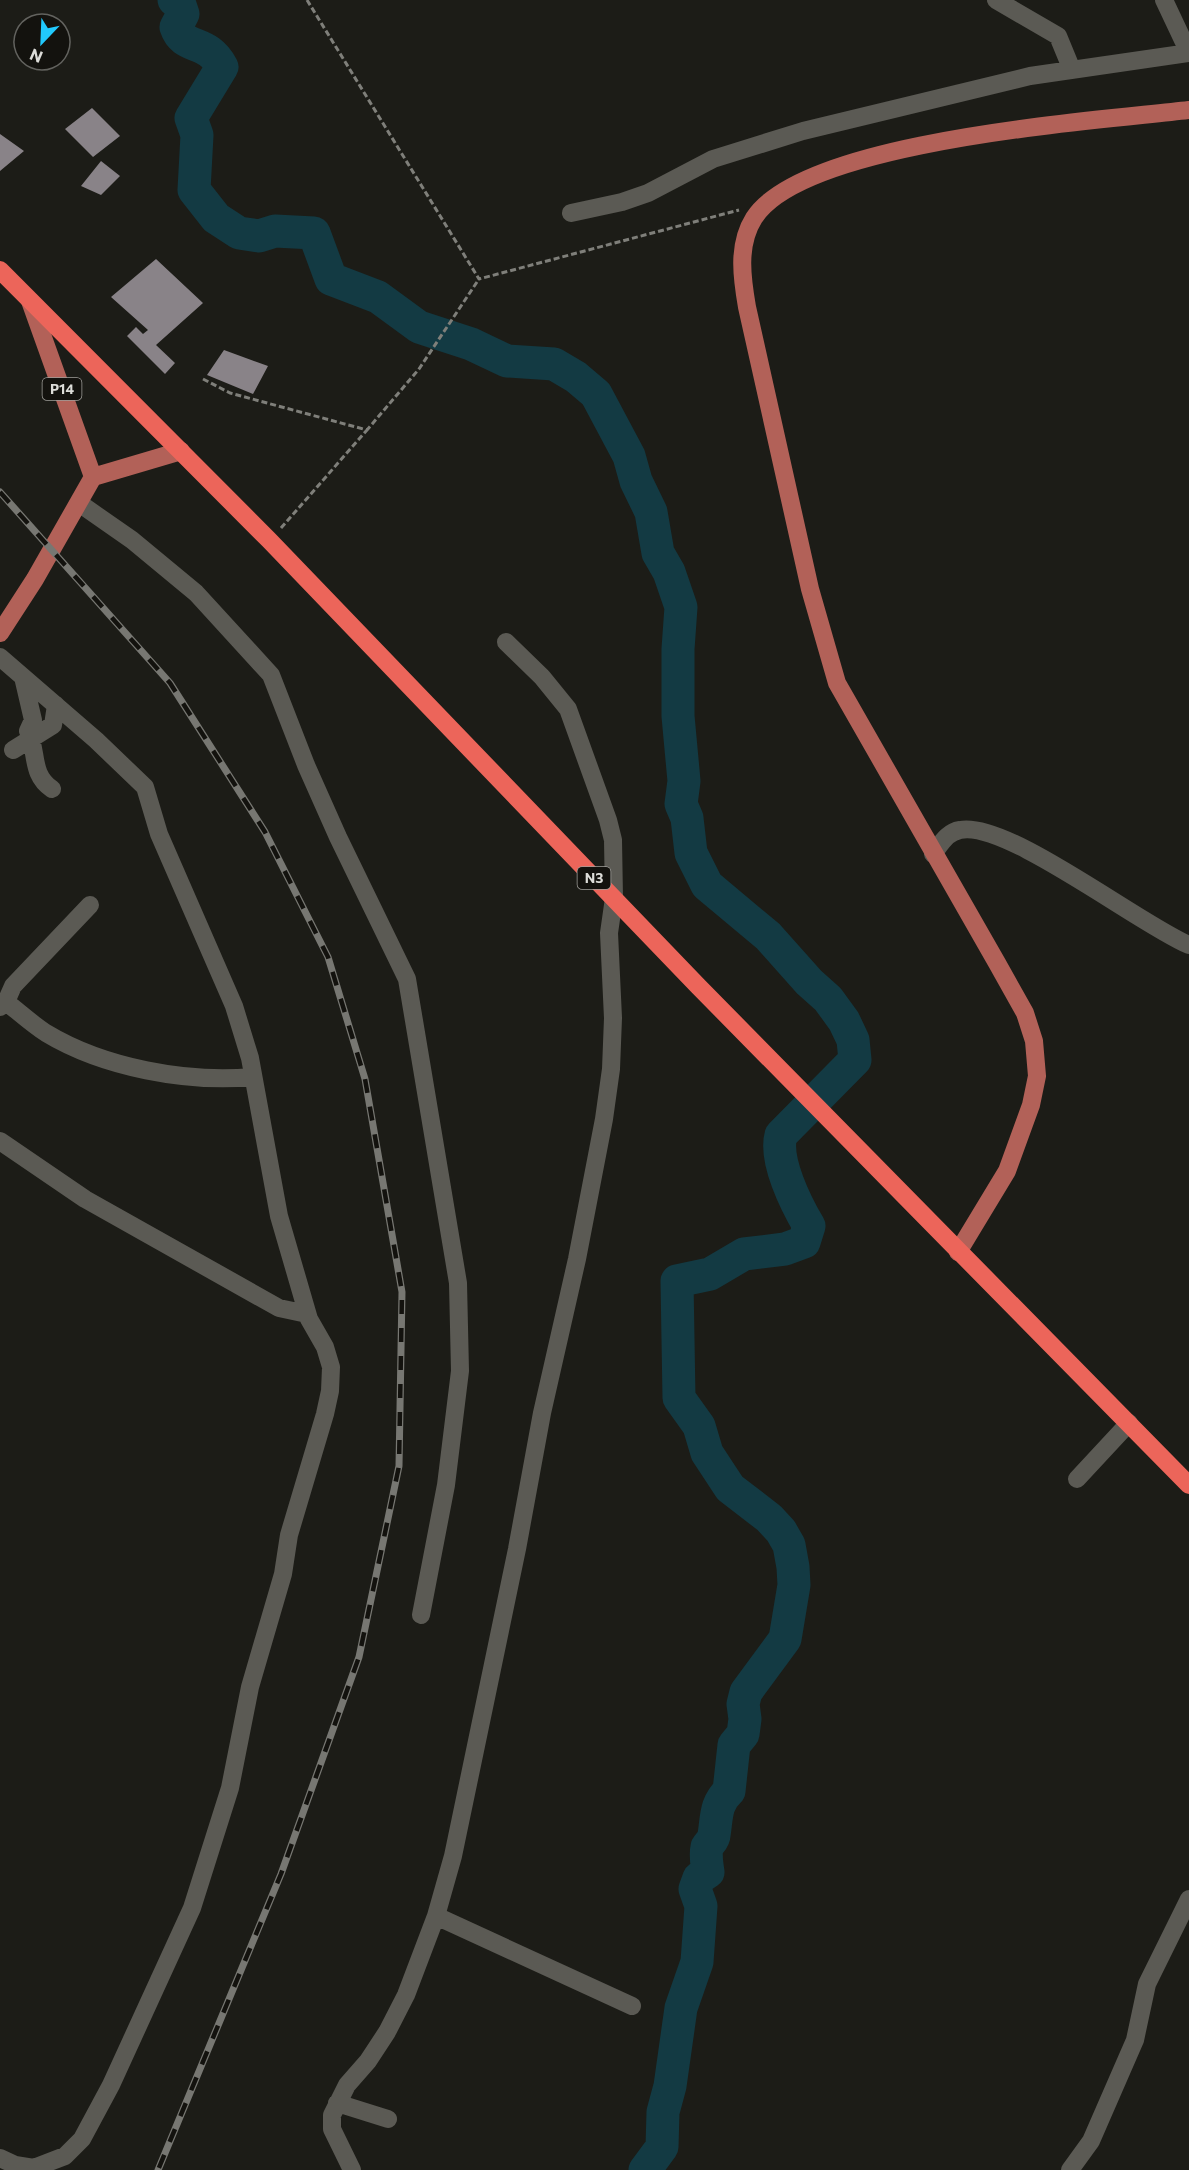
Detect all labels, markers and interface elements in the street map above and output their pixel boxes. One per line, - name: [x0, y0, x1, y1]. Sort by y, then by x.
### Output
- north arrow: [12, 12, 72, 72]
- text: N: [27, 45, 45, 67]
- road number: P14: [42, 378, 82, 400]
- road number: N3: [578, 867, 610, 889]

